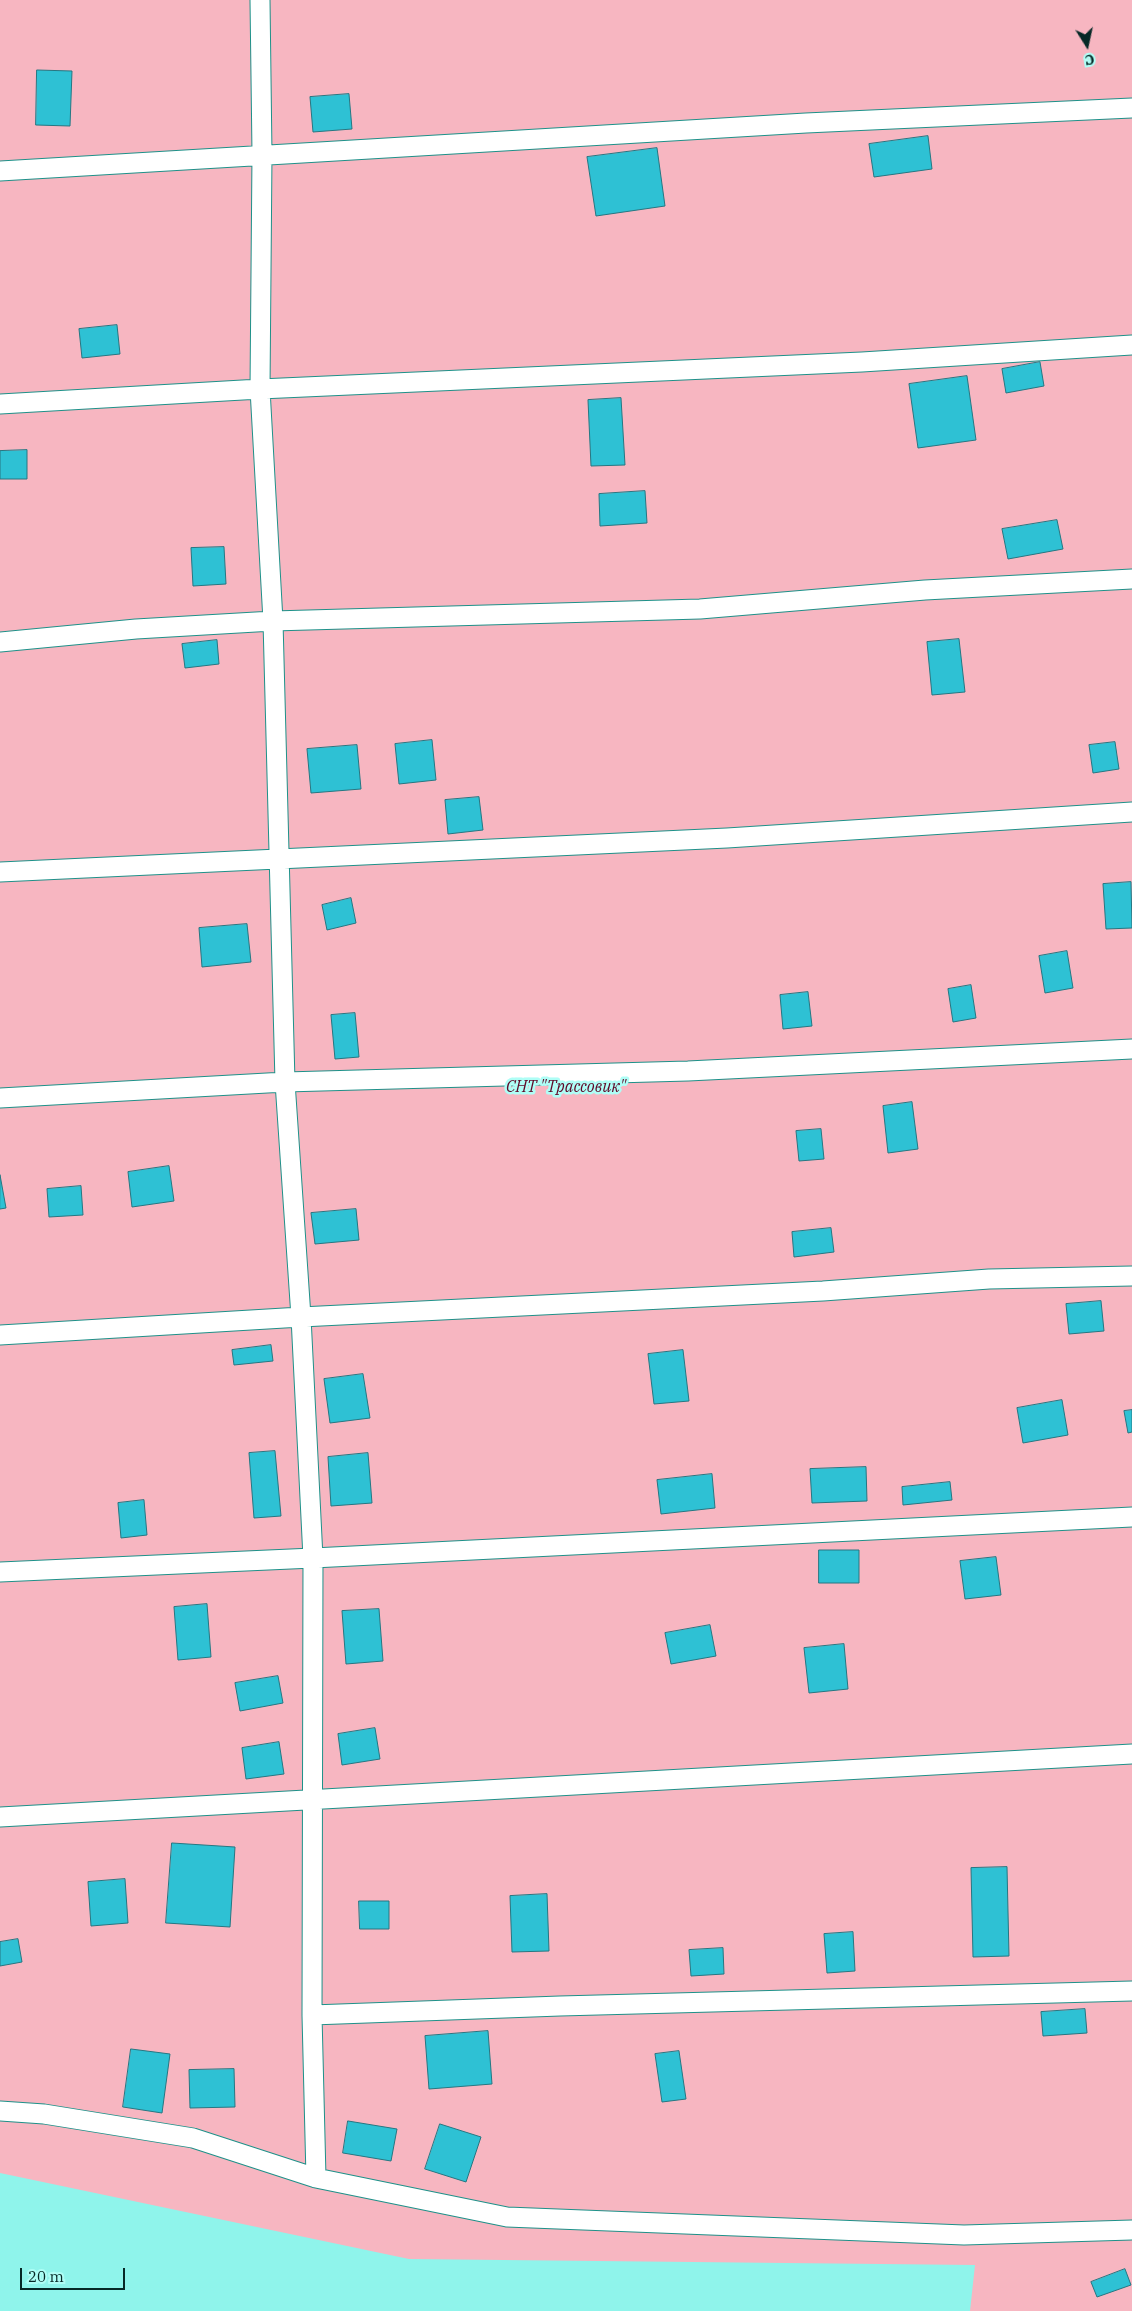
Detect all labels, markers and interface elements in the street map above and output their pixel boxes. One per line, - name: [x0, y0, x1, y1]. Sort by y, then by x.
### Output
- north arrow: [1062, 20, 1112, 70]
- text: С: [1083, 50, 1096, 69]
- park label: СНТ "Трассовик": [506, 1077, 626, 1097]
- scale bar: [22, 2258, 128, 2290]
- text: 20 m: [28, 2267, 64, 2286]

